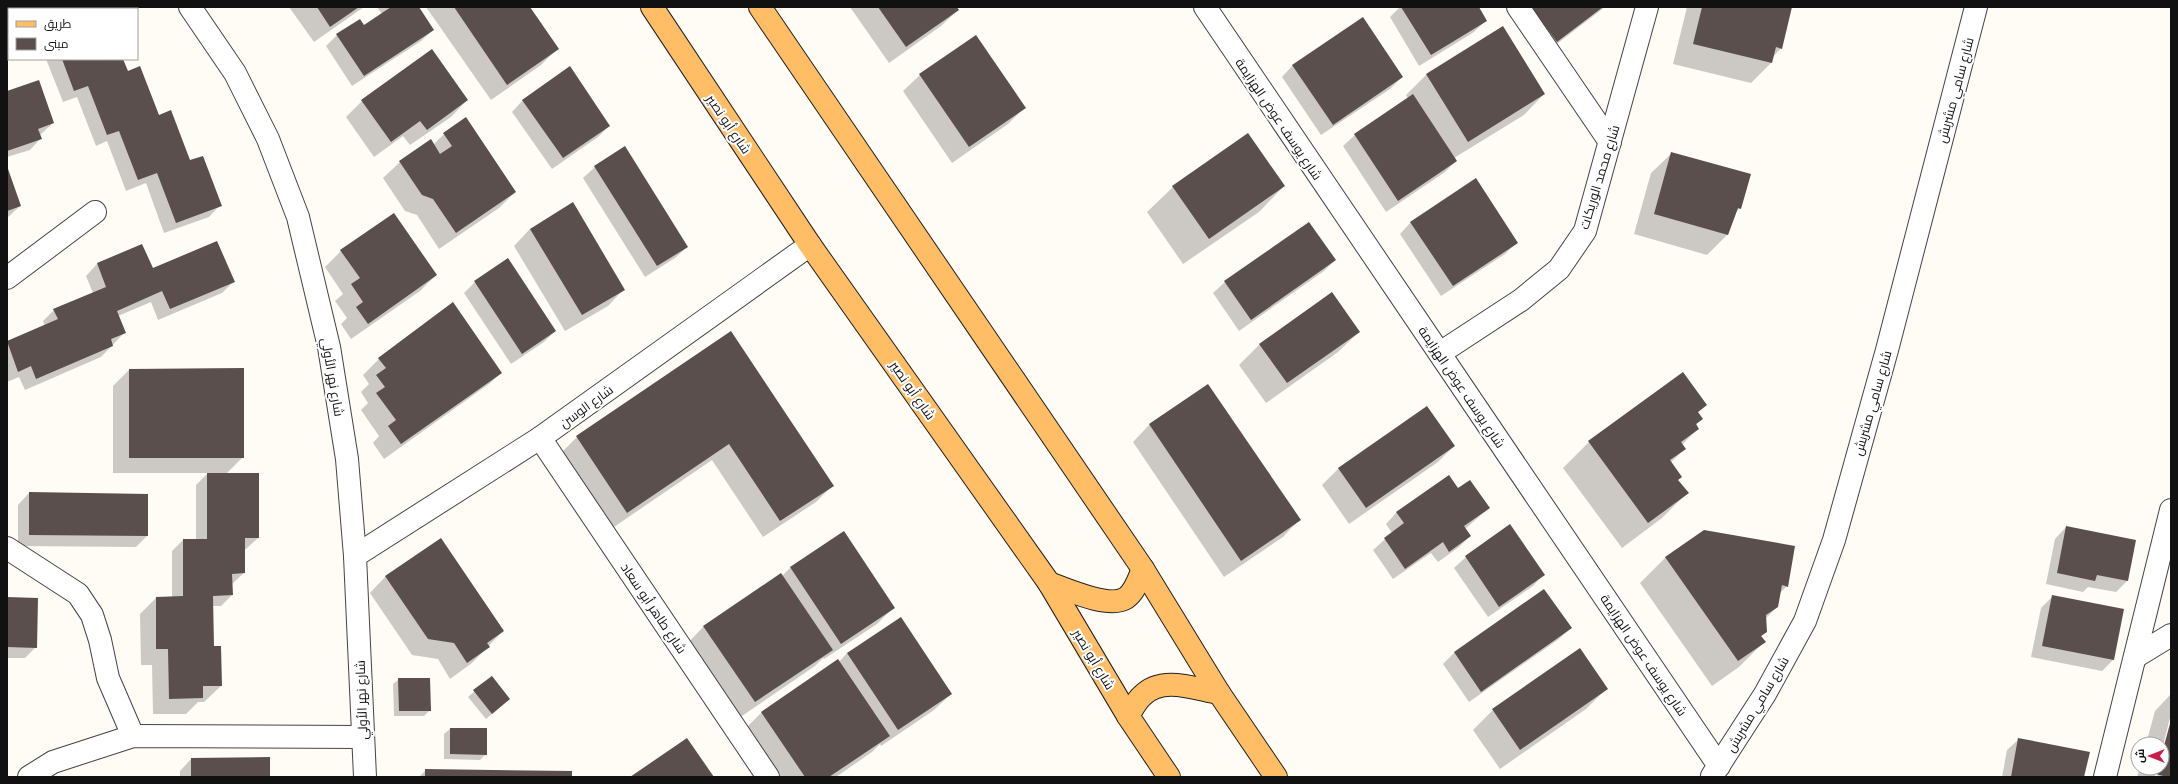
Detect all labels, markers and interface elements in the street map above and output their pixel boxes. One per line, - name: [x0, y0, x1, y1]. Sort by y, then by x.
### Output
- legend: [8, 8, 138, 60]
- text: طريق: [44, 16, 72, 31]
- street label: شارع سامي مشربش: [1933, 35, 1980, 145]
- text: مبنى: [44, 36, 69, 51]
- street label: شارع يوسف عوض الهزايمة: [1231, 55, 1326, 183]
- street label: شارع أبو نصير: [702, 90, 755, 157]
- street label: شارع محمد الوريكات: [1575, 123, 1623, 231]
- street label: شارع يوسف عوض الهزايمة: [1414, 323, 1509, 451]
- street label: شارع نهر الأولي: [315, 336, 348, 418]
- street label: شارع سامي مشربش: [1849, 349, 1898, 458]
- street label: شارع أبو نصير: [886, 357, 939, 423]
- street label: شارع الوسن: [556, 381, 617, 432]
- street label: شارع طاهر أبو سعاد: [617, 560, 690, 657]
- street label: شارع يوسف عوض الهزايمة: [1596, 591, 1691, 719]
- street label: شارع أبو نصير: [1068, 625, 1118, 693]
- street label: شارع سامي مشربش: [1722, 653, 1794, 756]
- street label: شارع نهر الأولي: [352, 660, 373, 740]
- north arrow: [2130, 736, 2170, 776]
- text: ش: [2133, 749, 2147, 763]

